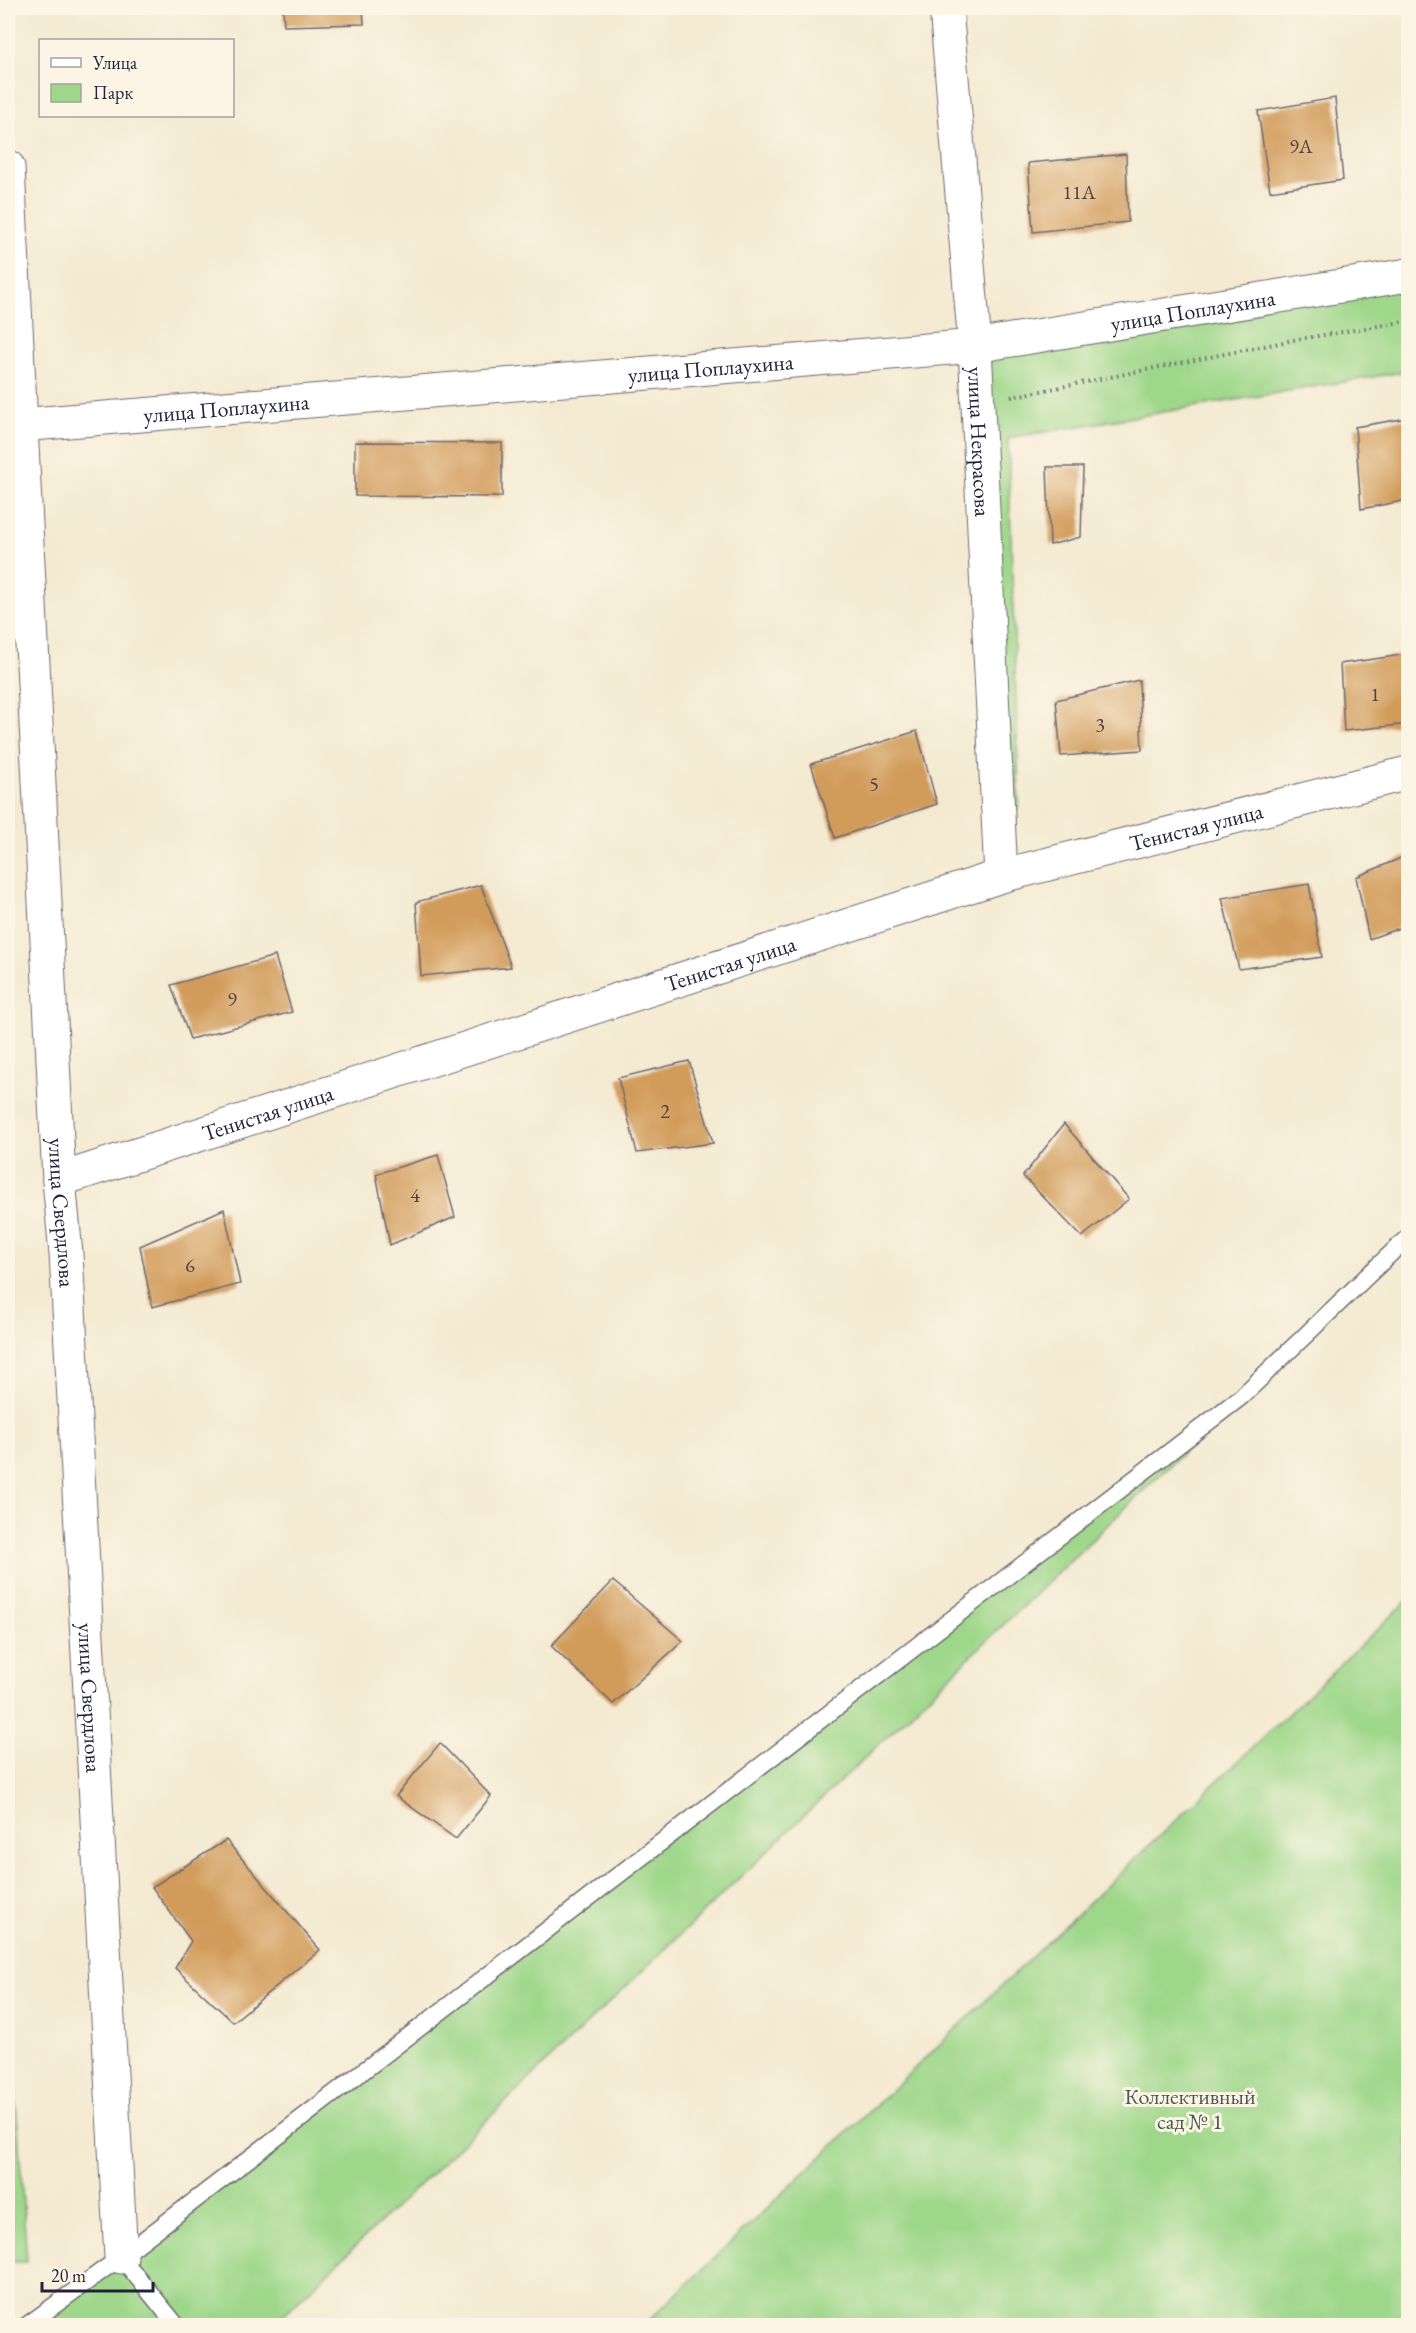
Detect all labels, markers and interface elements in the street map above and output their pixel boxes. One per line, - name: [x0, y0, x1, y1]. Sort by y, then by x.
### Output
- legend: [39, 39, 234, 117]
- text: Улица: [92, 51, 138, 74]
- text: Парк: [93, 81, 133, 104]
- house number: 9А: [1289, 133, 1313, 159]
- house number: 11А: [1062, 179, 1096, 205]
- street label: улица Поплаухина: [1108, 283, 1277, 338]
- street label: улица Поплаухина: [627, 347, 795, 389]
- street label: улица Некрасова: [962, 366, 998, 518]
- street label: улица Поплаухина: [142, 387, 310, 429]
- house number: 1: [1370, 681, 1380, 707]
- house number: 3: [1095, 712, 1105, 738]
- house number: 5: [869, 771, 879, 797]
- street label: Тенистая улица: [1126, 796, 1266, 857]
- street label: Тенистая улица: [660, 929, 800, 998]
- house number: 9: [227, 986, 237, 1012]
- street label: Тенистая улица: [198, 1078, 337, 1148]
- house number: 2: [660, 1098, 670, 1124]
- street label: улица Свердлова: [42, 1137, 82, 1288]
- house number: 4: [410, 1182, 420, 1208]
- house number: 6: [185, 1252, 195, 1278]
- street label: улица Свердлова: [72, 1622, 109, 1774]
- park label: Коллективный сад № 1: [1124, 2082, 1256, 2136]
- scale bar: [42, 2255, 153, 2293]
- text: 20 m: [51, 2264, 86, 2287]

